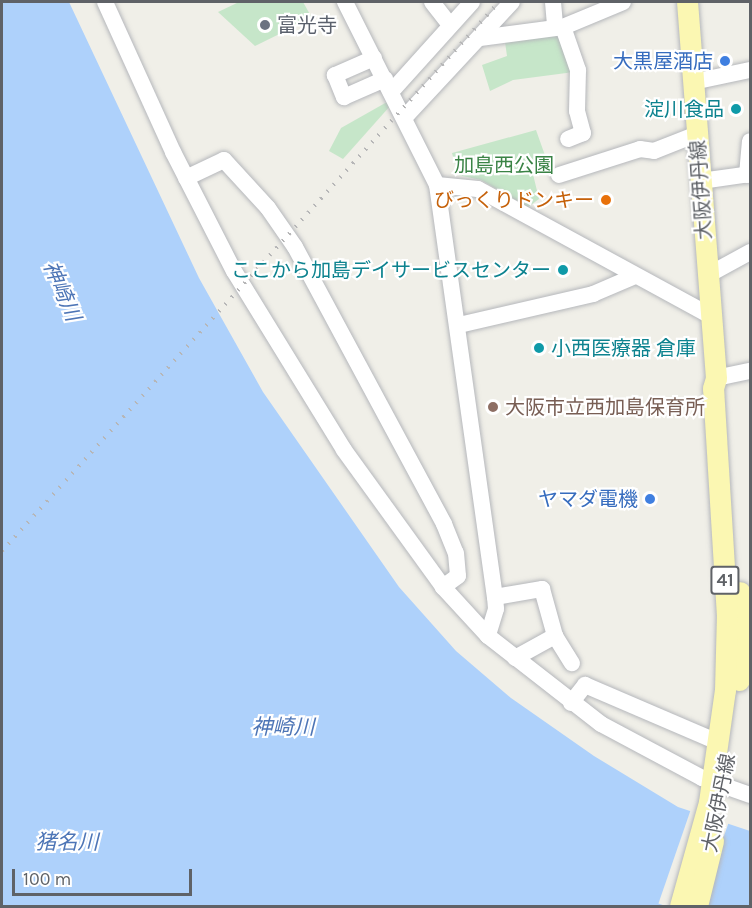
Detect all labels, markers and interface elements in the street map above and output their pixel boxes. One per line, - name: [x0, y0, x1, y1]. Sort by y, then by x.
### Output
- place label: 富光寺: [277, 13, 337, 37]
- marker: 富光寺: [258, 18, 272, 32]
- place label: 大黒屋酒店: [613, 49, 713, 73]
- marker: 大黒屋酒店: [718, 54, 732, 68]
- place label: 淀川食品: [644, 97, 724, 121]
- marker: 淀川食品: [729, 102, 743, 116]
- street label: 大阪伊丹線: [686, 139, 716, 241]
- park label: 加島西公園: [454, 153, 554, 177]
- place label: びっくりドンキー: [434, 188, 594, 212]
- marker: びっくりドンキー: [599, 193, 613, 207]
- water label: 神崎川: [38, 257, 86, 325]
- place label: ここから加島デイサービスセンター: [231, 258, 551, 282]
- marker: ここから加島デイサービスセンター: [556, 263, 570, 277]
- place label: 小西医療器 倉庫: [551, 336, 696, 360]
- marker: 小西医療器 倉庫: [532, 341, 546, 355]
- place label: 大阪市立西加島保育所: [505, 395, 705, 419]
- marker: 大阪市立西加島保育所: [486, 400, 500, 414]
- place label: ヤマダ電機: [538, 487, 638, 511]
- marker: ヤマダ電機: [643, 492, 657, 506]
- road number: 41: [710, 565, 740, 595]
- water label: 神崎川: [252, 714, 314, 740]
- street label: 大阪伊丹線: [698, 752, 740, 854]
- water label: 猪名川: [36, 829, 98, 855]
- scale bar: [15, 857, 195, 895]
- text: 100 m: [23, 868, 71, 890]

